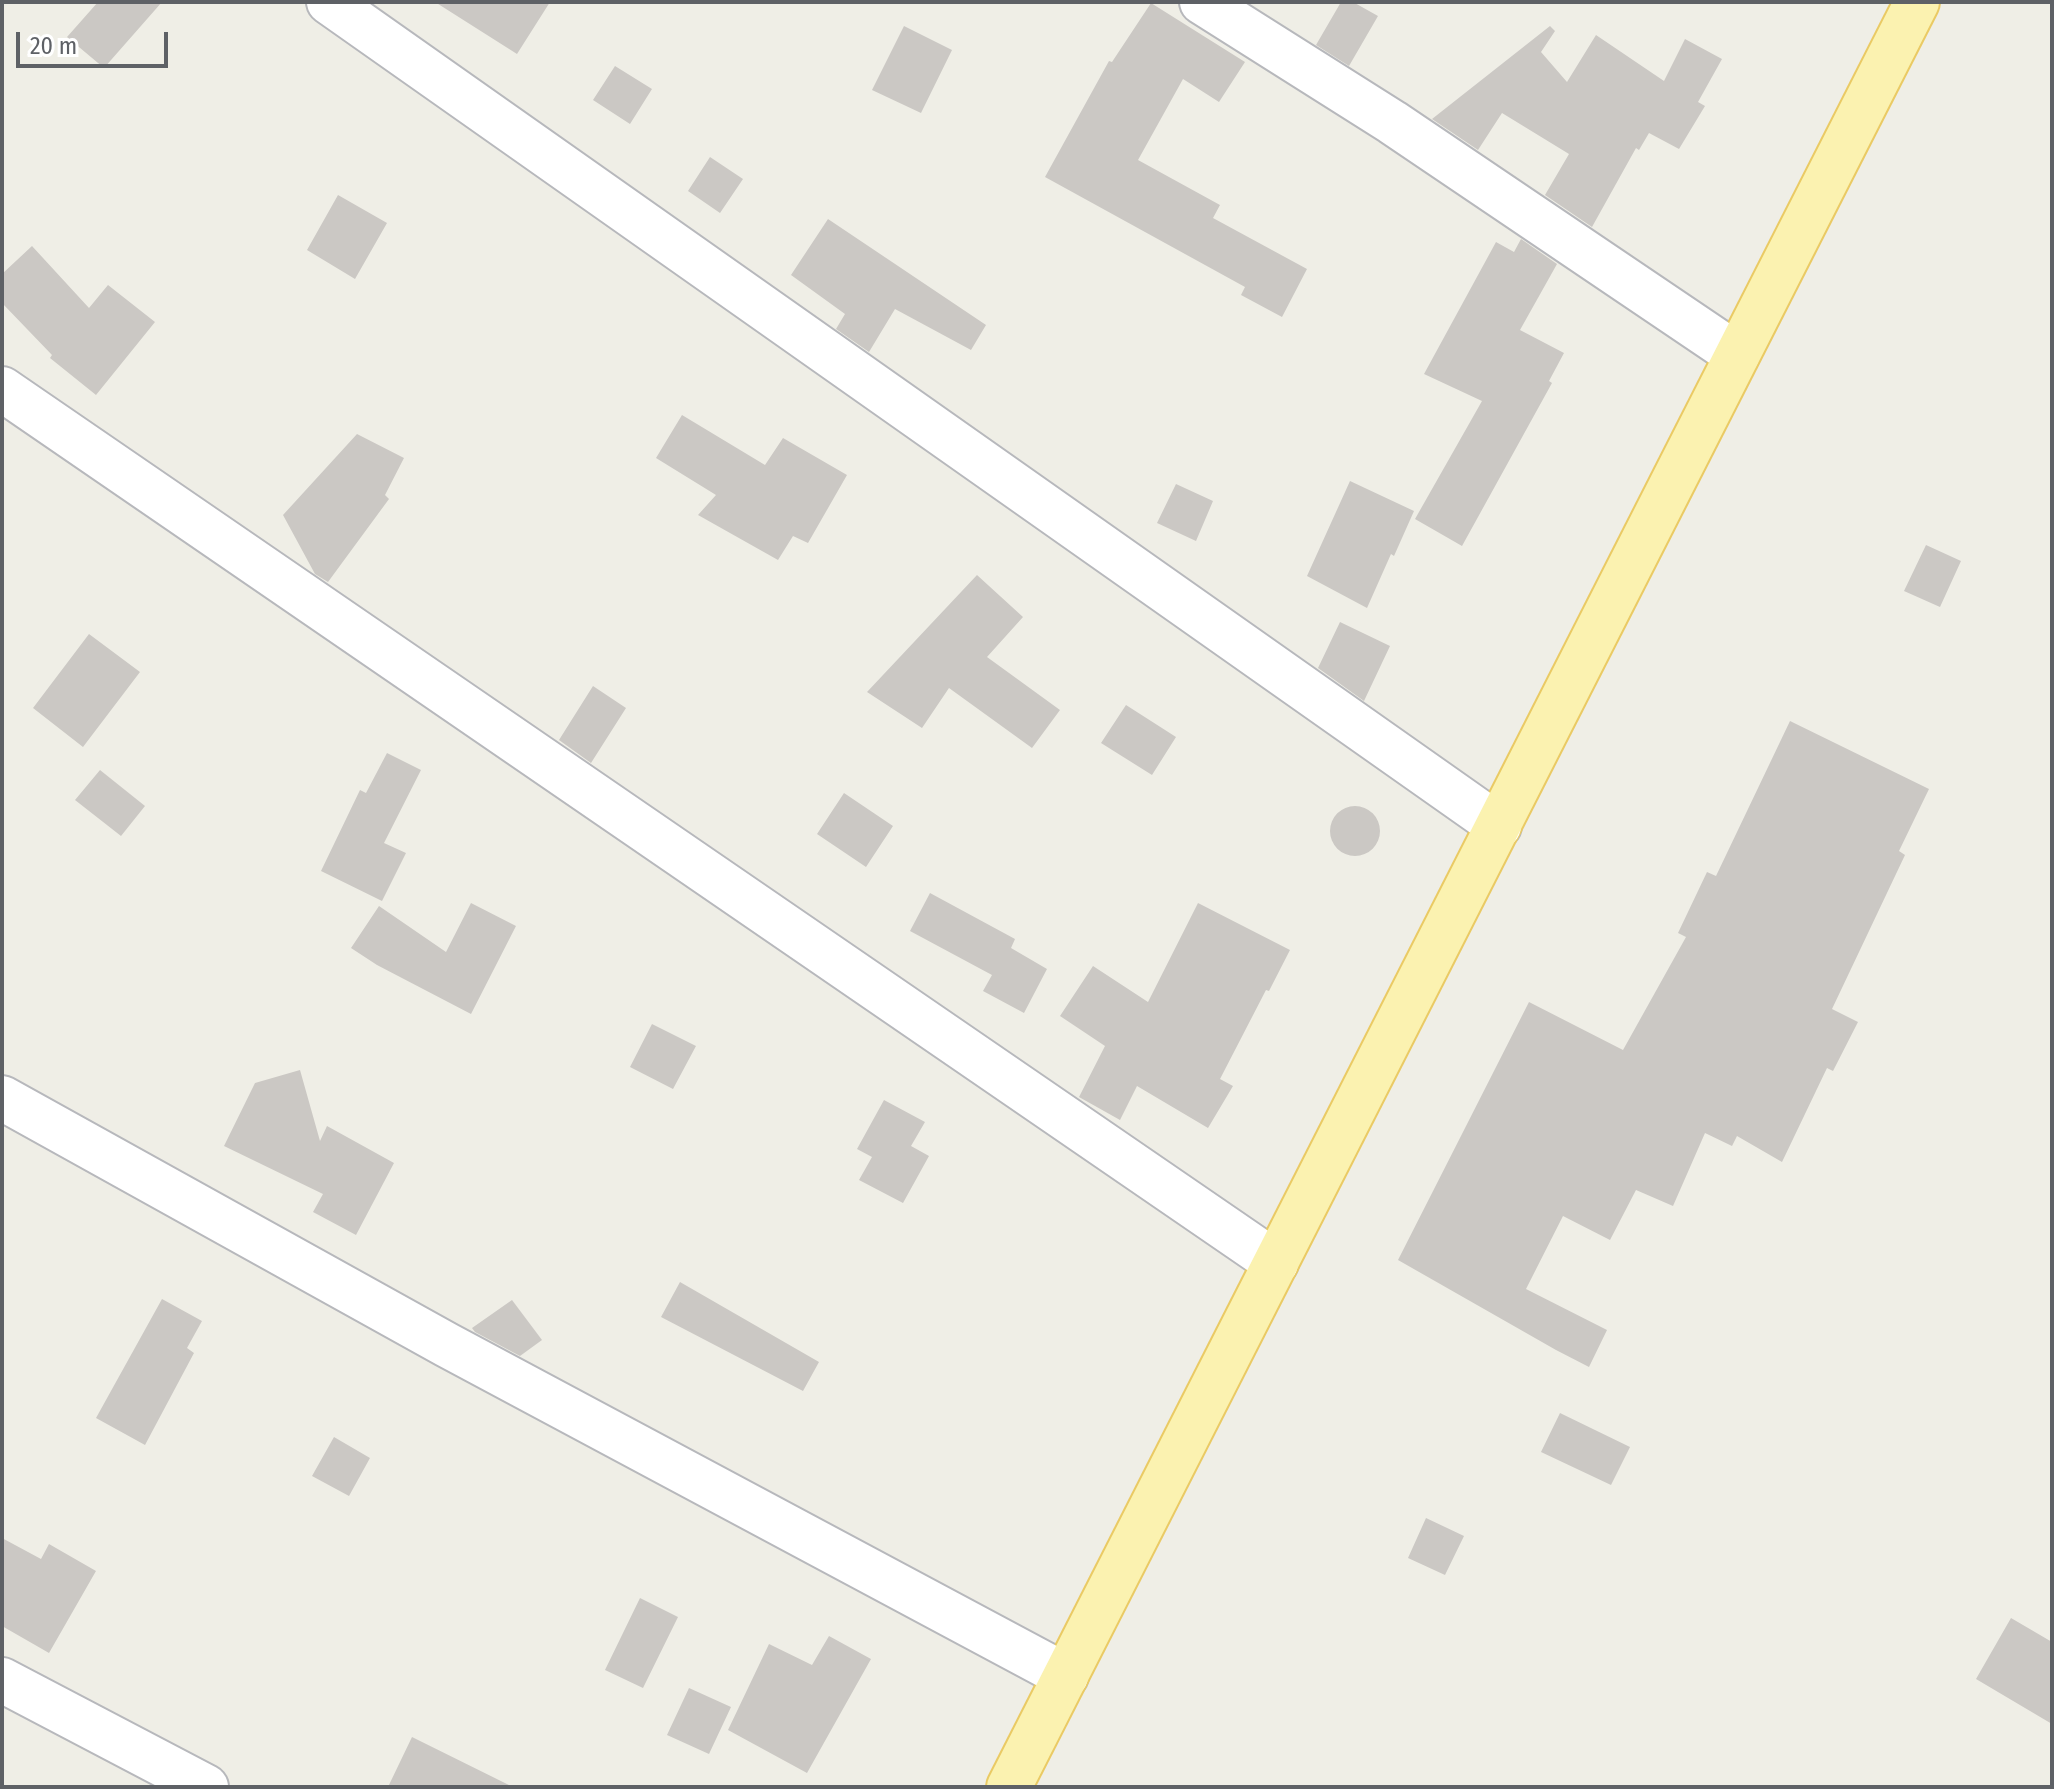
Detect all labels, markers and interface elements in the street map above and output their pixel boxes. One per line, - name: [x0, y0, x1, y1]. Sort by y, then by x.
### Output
- scale bar: [20, 16, 172, 66]
- text: 20 m: [30, 32, 77, 60]

